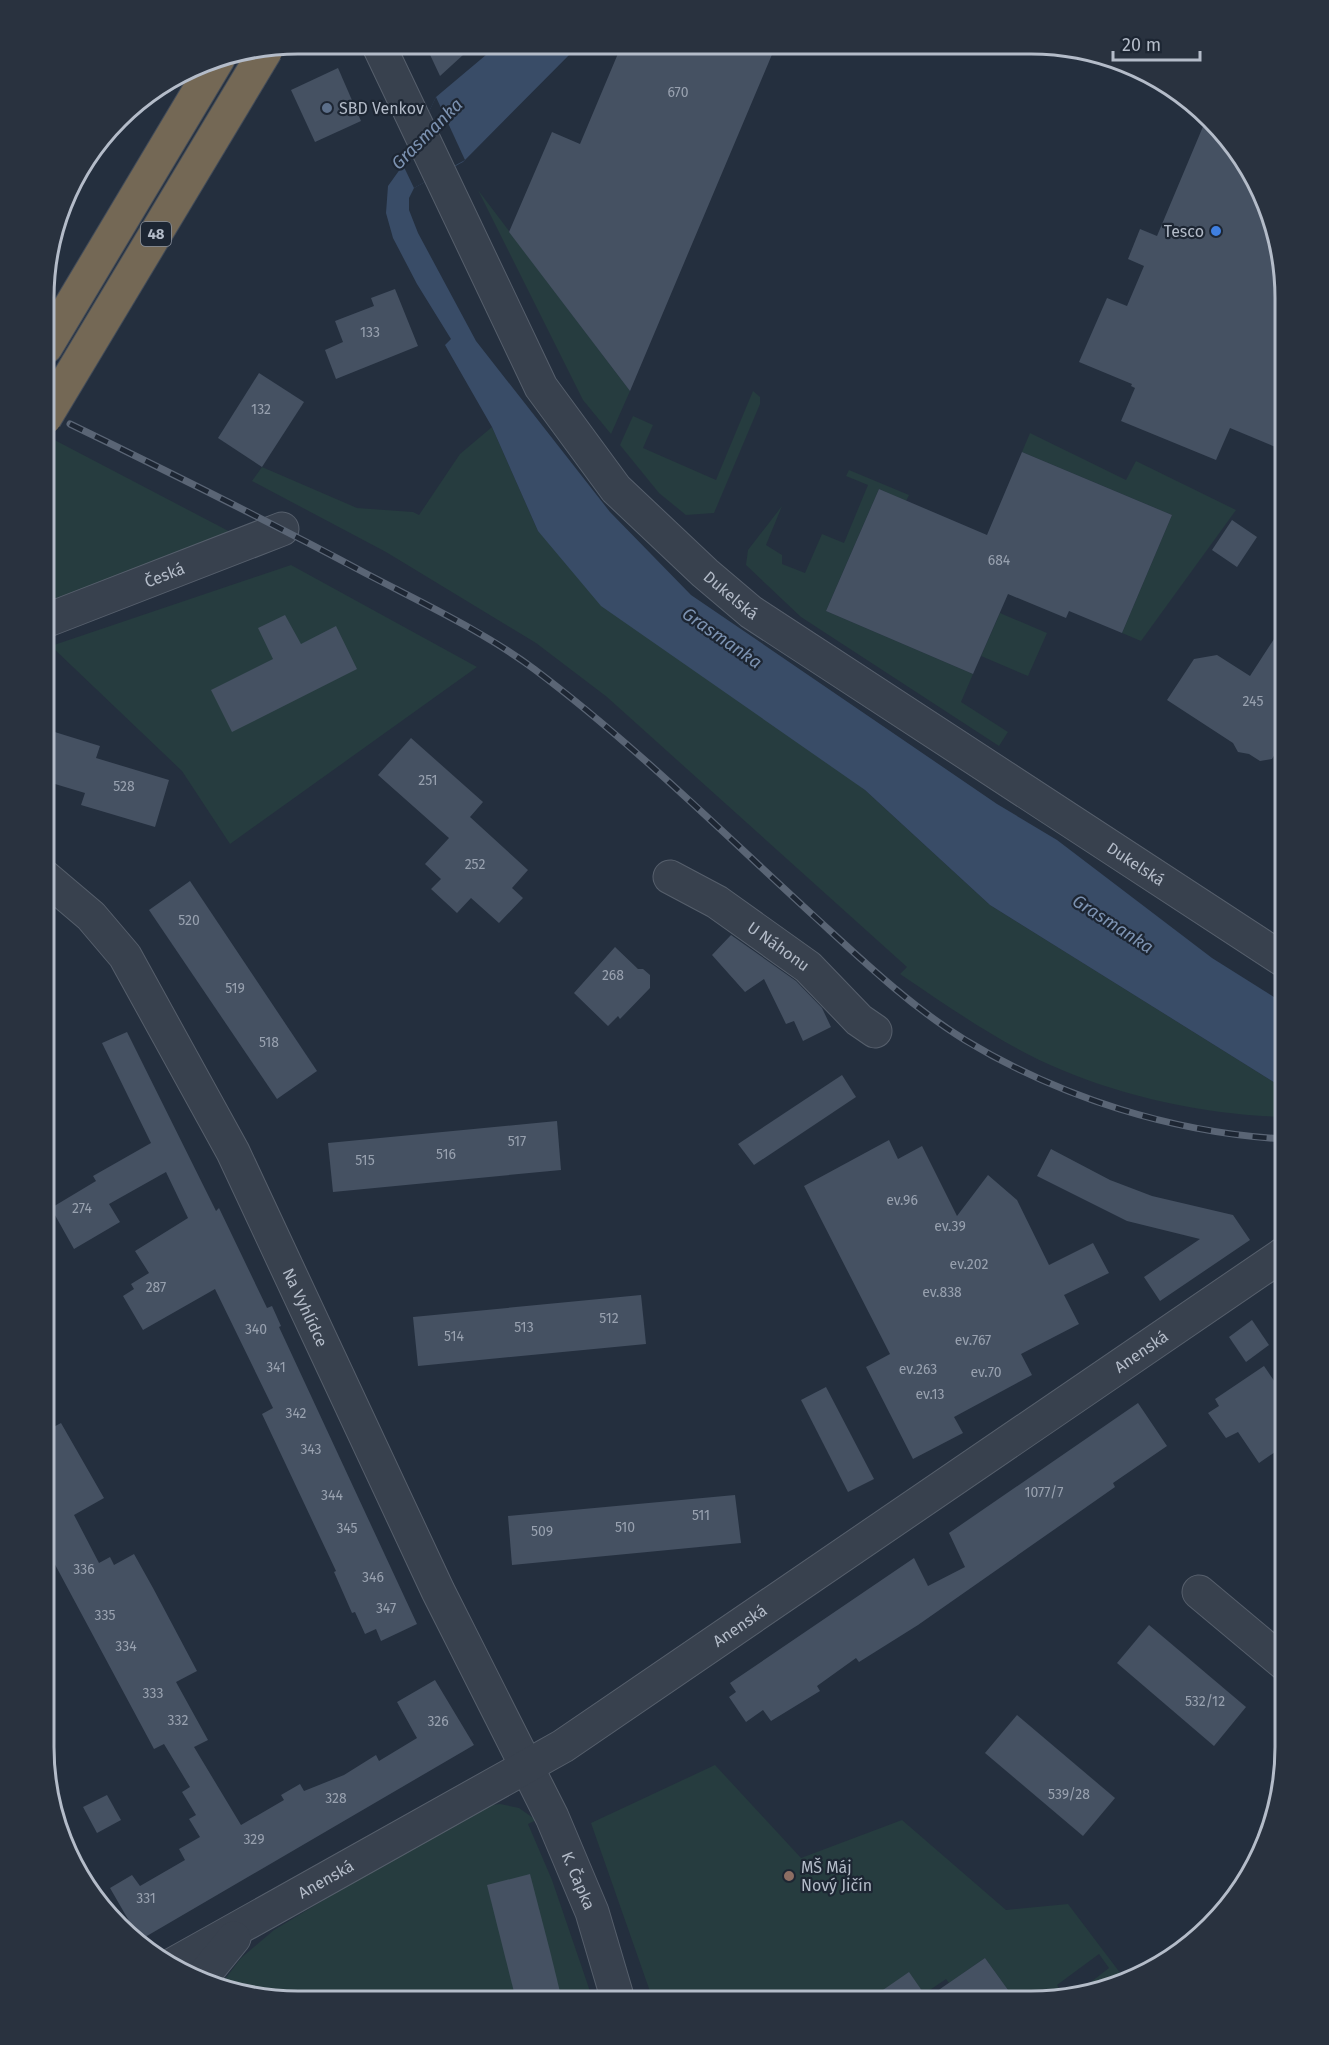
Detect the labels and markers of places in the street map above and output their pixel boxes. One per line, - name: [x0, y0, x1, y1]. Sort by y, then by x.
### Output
- place label: SBD Venkov: [339, 99, 424, 118]
- marker: SBD Venkov: [320, 101, 334, 115]
- place label: Tesco: [1164, 222, 1204, 241]
- marker: Tesco: [1209, 224, 1223, 238]
- place label: MŠ Máj Nový Jičín: [801, 1857, 872, 1895]
- marker: MŠ Máj Nový Jičín: [782, 1869, 796, 1883]

